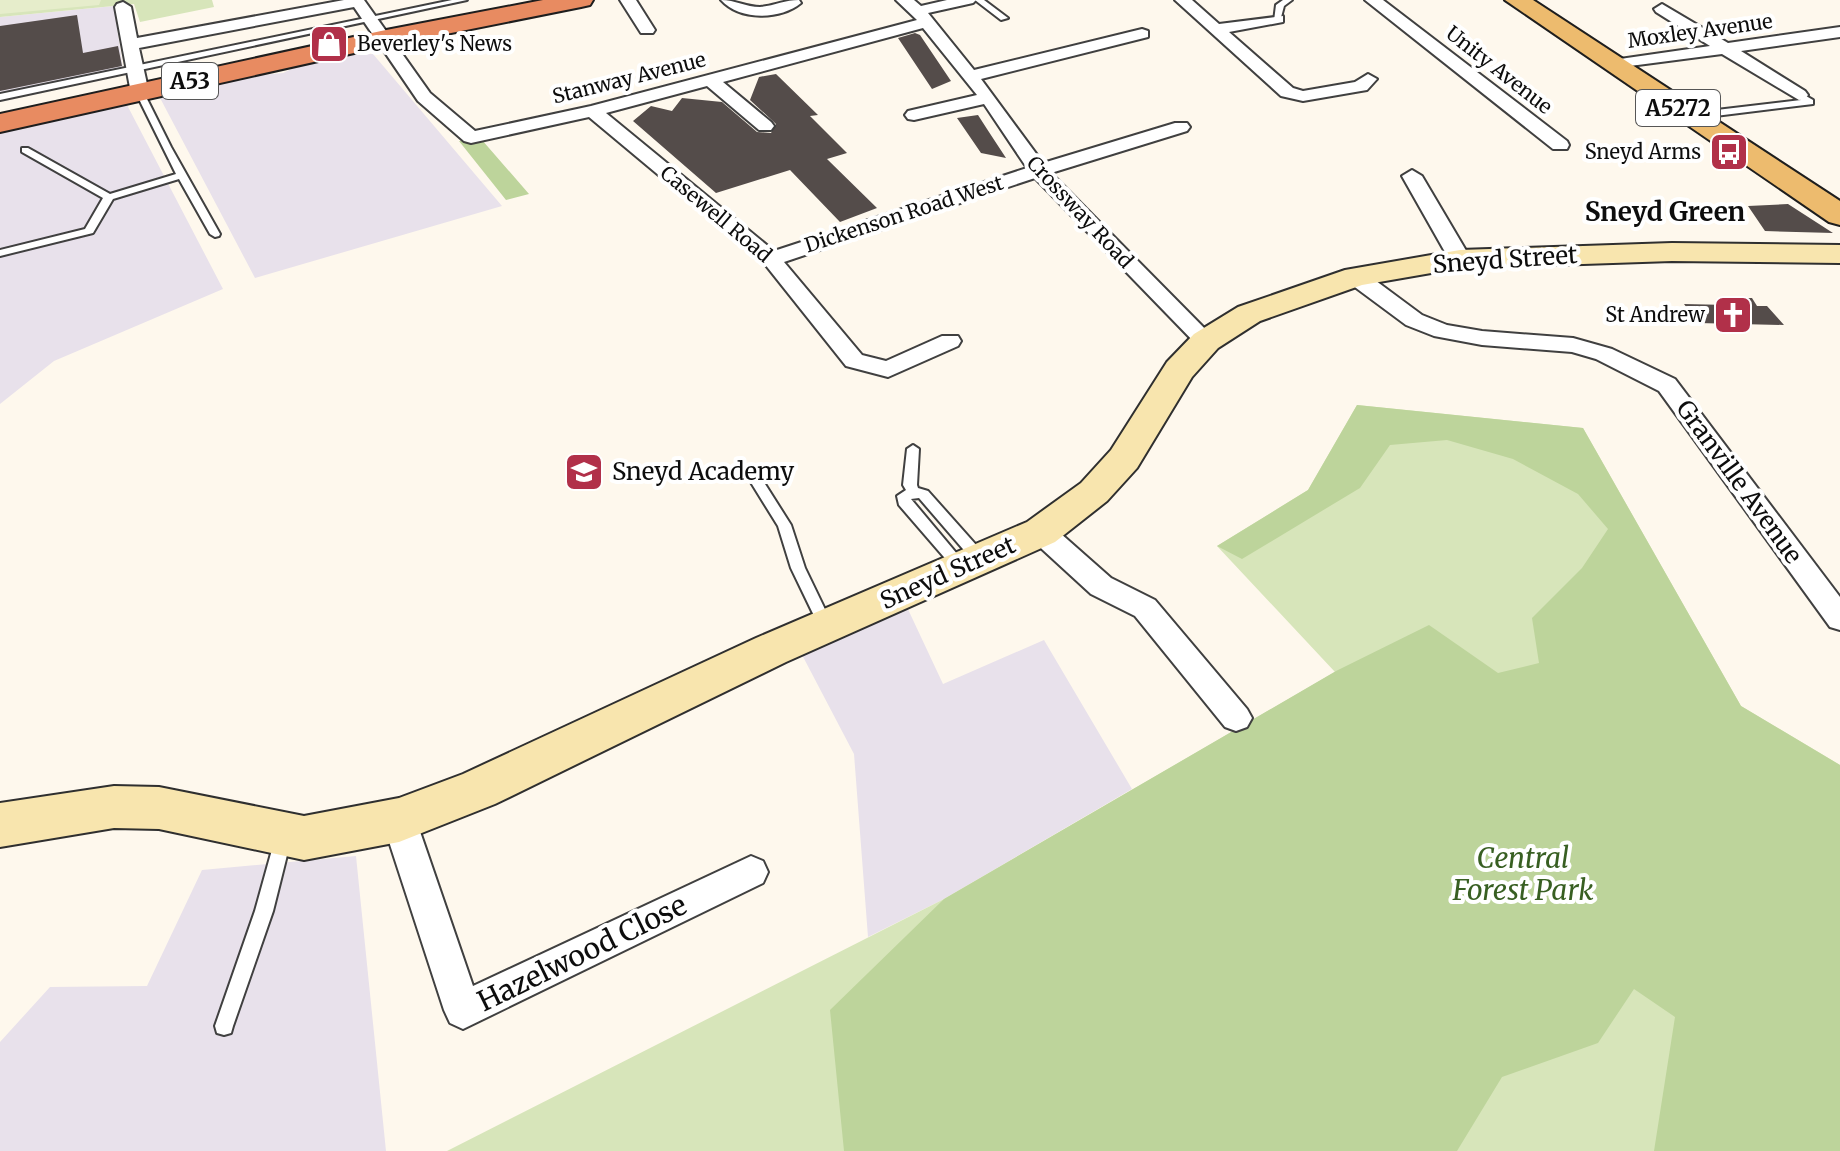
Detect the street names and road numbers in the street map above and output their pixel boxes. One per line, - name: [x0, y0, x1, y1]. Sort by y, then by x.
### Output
- street label: Moxley Avenue: [1626, 8, 1774, 53]
- street label: Unity Avenue: [1441, 20, 1558, 119]
- street label: Stanway Avenue: [550, 46, 708, 109]
- road number: A53: [162, 63, 218, 99]
- road number: A5272: [1636, 90, 1720, 126]
- street label: Crossway Road: [1022, 150, 1139, 273]
- street label: Casewell Road: [656, 160, 777, 267]
- street label: Dickenson Road West: [801, 170, 1006, 257]
- street label: Sneyd Street: [1432, 239, 1579, 280]
- street label: Granville Avenue: [1670, 394, 1809, 570]
- street label: Sneyd Street: [875, 529, 1021, 616]
- street label: Hazelwood Close: [472, 887, 692, 1019]

